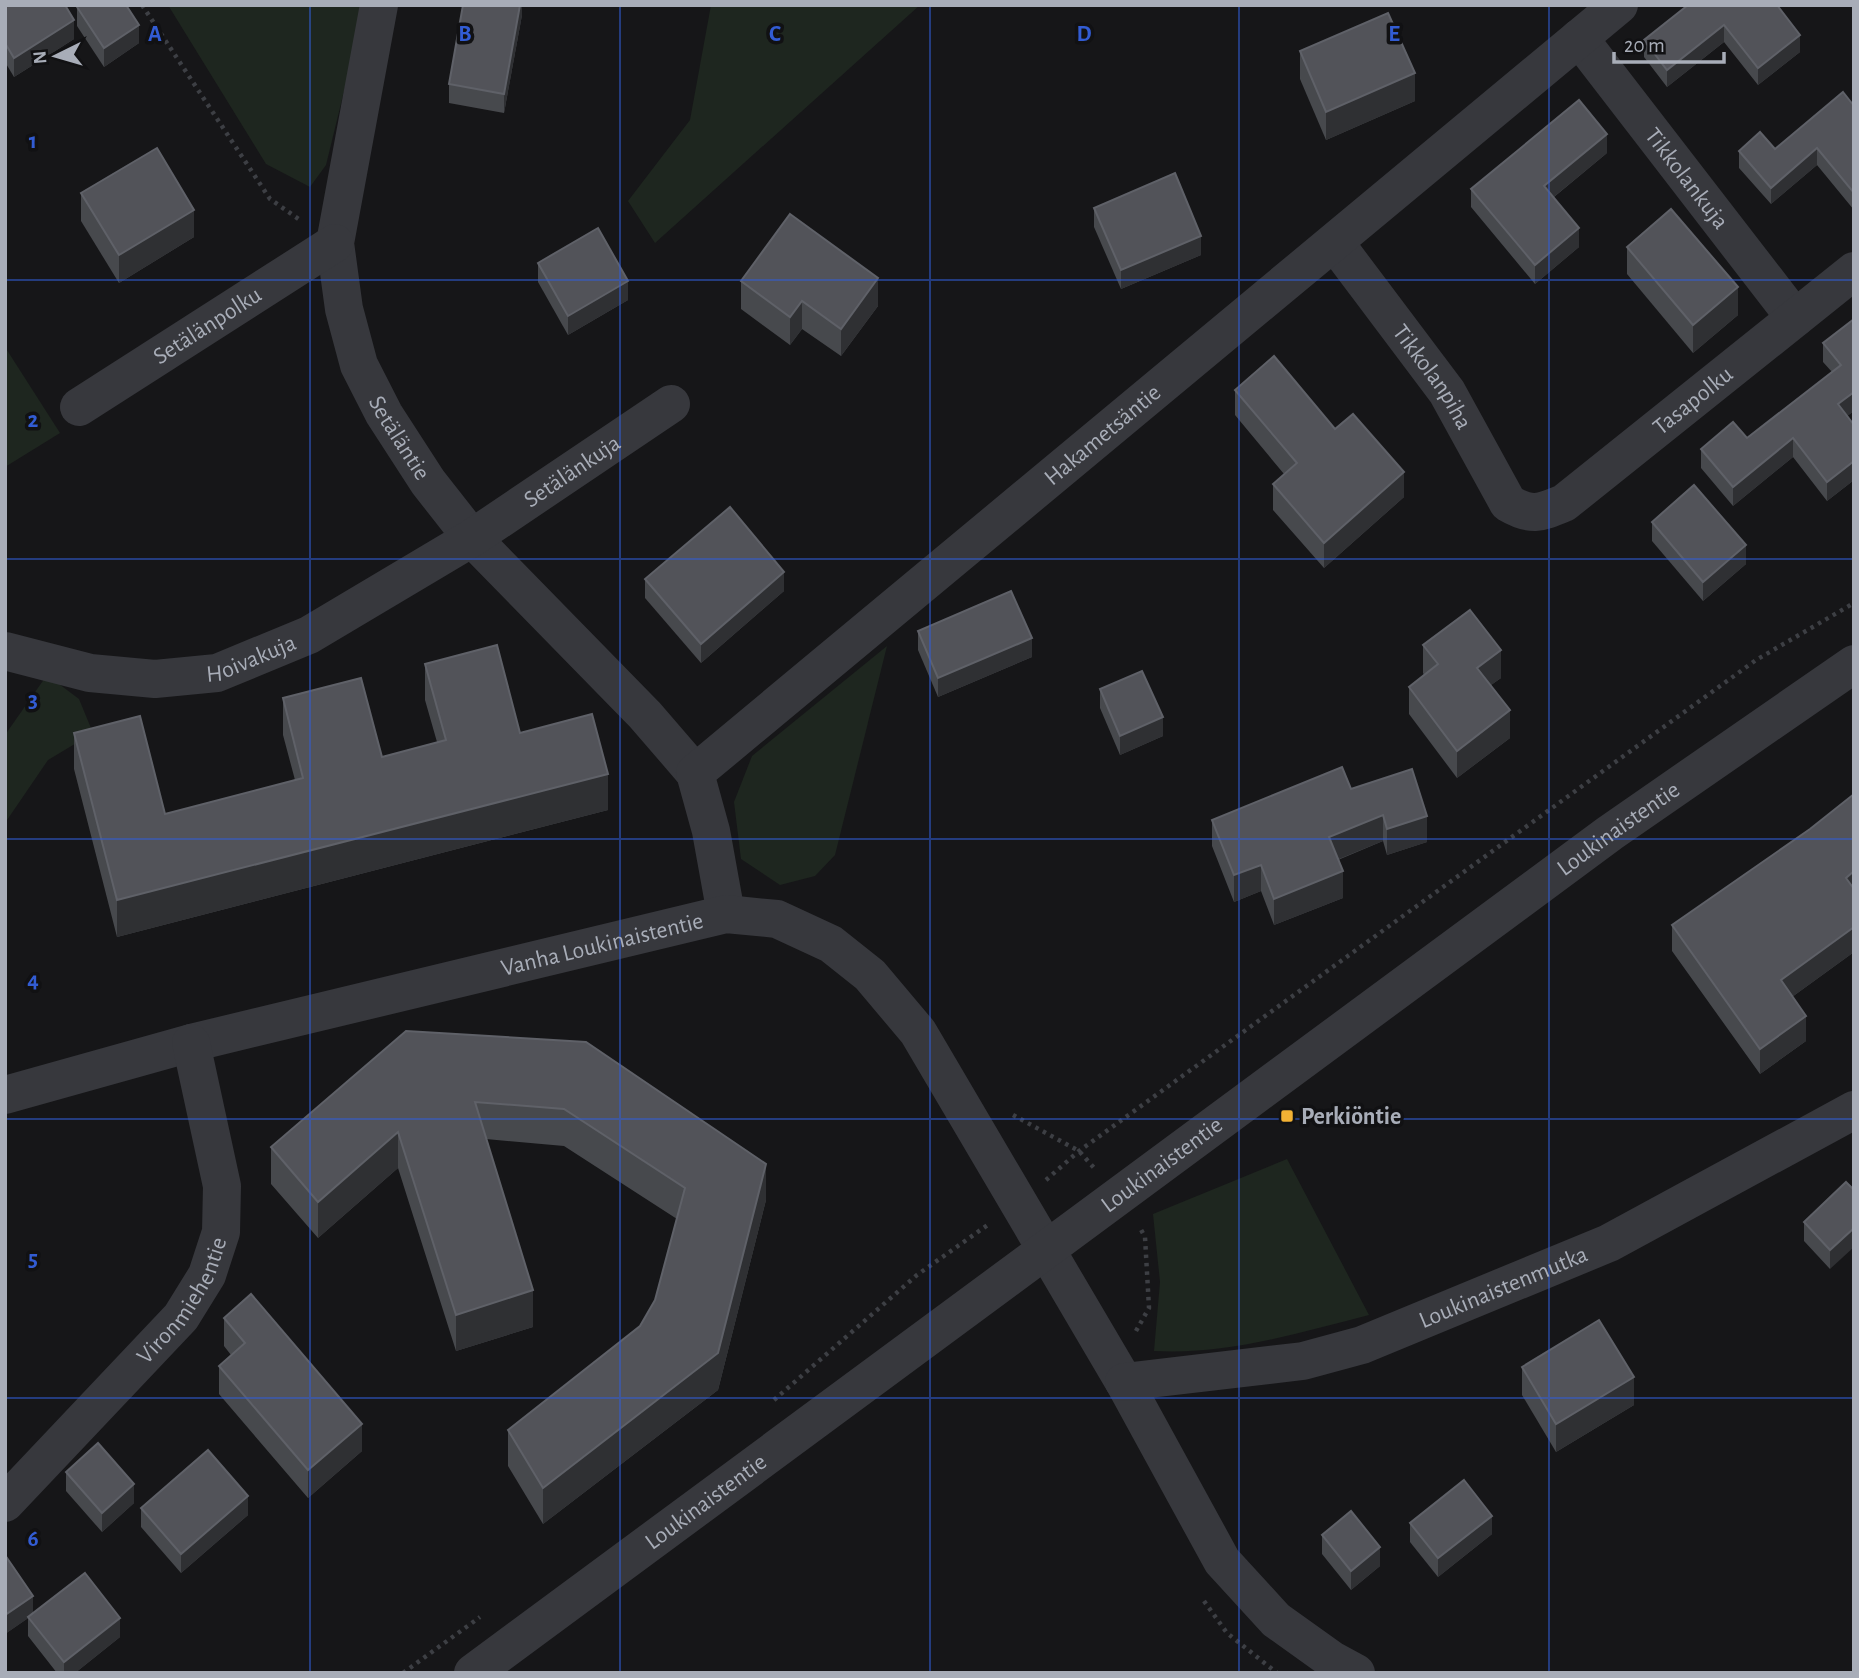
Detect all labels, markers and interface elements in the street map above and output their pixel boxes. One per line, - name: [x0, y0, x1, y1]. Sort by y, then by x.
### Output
- north arrow: [21, 21, 91, 91]
- scale bar: [1614, 21, 1724, 65]
- text: A: [148, 23, 162, 46]
- text: B: [458, 23, 472, 46]
- text: C: [769, 23, 781, 46]
- text: D: [1076, 23, 1092, 46]
- text: E: [1388, 23, 1400, 46]
- text: 20 m: [1624, 35, 1665, 56]
- text: N: [31, 50, 51, 65]
- street label: Tikkolankuja: [1640, 124, 1733, 234]
- text: 1: [29, 130, 37, 153]
- street label: Setälänpolku: [149, 283, 266, 369]
- street label: Tikkolanpiha: [1388, 320, 1476, 434]
- street label: Tasapolku: [1649, 362, 1737, 440]
- street label: Hakametsäntie: [1040, 380, 1165, 490]
- street label: Setäläntie: [364, 392, 434, 485]
- text: 2: [28, 409, 39, 432]
- street label: Setälänkuja: [520, 431, 625, 512]
- street label: Hoivakuja: [205, 631, 300, 687]
- text: 3: [28, 689, 38, 712]
- street label: Loukinaistentie: [1553, 778, 1684, 881]
- street label: Vanha Loukinaistentie: [499, 909, 706, 981]
- text: 4: [27, 969, 39, 992]
- place label: Perkiöntie: [1301, 1105, 1401, 1129]
- marker: Perkiöntie: [1279, 1108, 1295, 1124]
- street label: Loukinaistentie: [1097, 1113, 1227, 1218]
- street label: Vironmiehentie: [133, 1234, 232, 1369]
- street label: Loukinaistenmutka: [1416, 1242, 1591, 1333]
- text: 5: [28, 1248, 38, 1271]
- street label: Loukinaistentie: [641, 1450, 771, 1555]
- text: 6: [27, 1528, 39, 1551]

